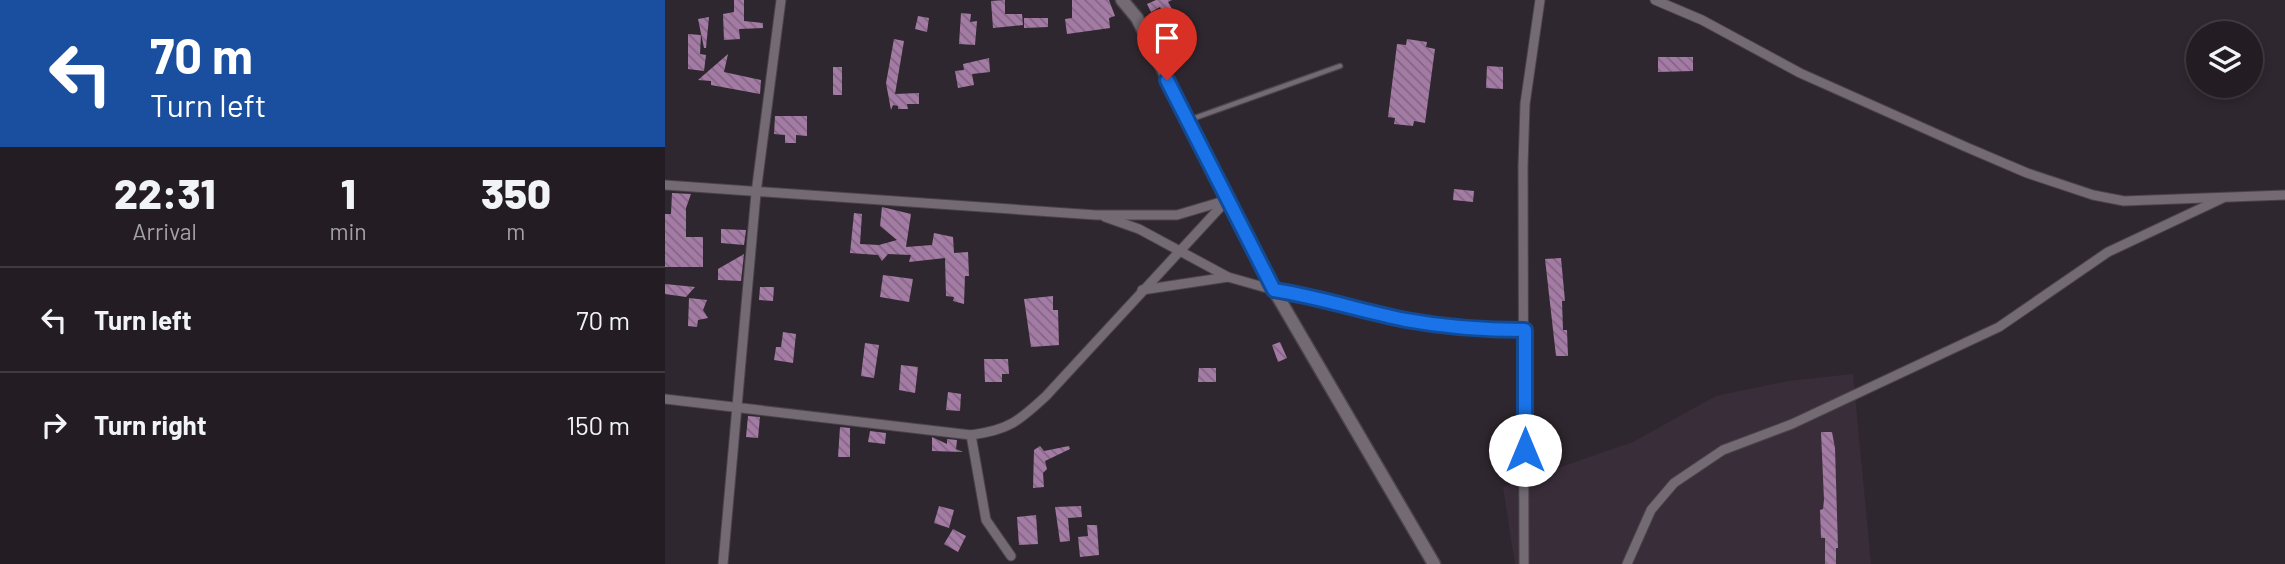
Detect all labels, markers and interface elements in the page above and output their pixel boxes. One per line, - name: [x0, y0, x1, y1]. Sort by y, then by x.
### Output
- pin: [1137, 8, 1197, 80]
- icon: arrive: [1148, 19, 1186, 57]
- map controls: [2186, 21, 2263, 98]
- button: layers: [2186, 21, 2263, 98]
- text: 70 m: [150, 25, 253, 84]
- icon: left: [35, 28, 126, 119]
- text: Turn left: [150, 85, 267, 123]
- text: 22:31: [114, 167, 215, 217]
- text: 1: [341, 167, 356, 217]
- text: 350: [481, 167, 551, 217]
- text: Arrival: [133, 217, 197, 245]
- text: min: [329, 217, 367, 245]
- text: m: [506, 217, 525, 245]
- icon: left: [35, 301, 73, 339]
- text: Turn left: [94, 304, 192, 335]
- text: 70 m: [576, 304, 630, 335]
- icon: right: [35, 406, 73, 444]
- text: Turn right: [94, 409, 207, 440]
- text: 150 m: [566, 409, 630, 440]
- position arrow: [1488, 413, 1562, 487]

